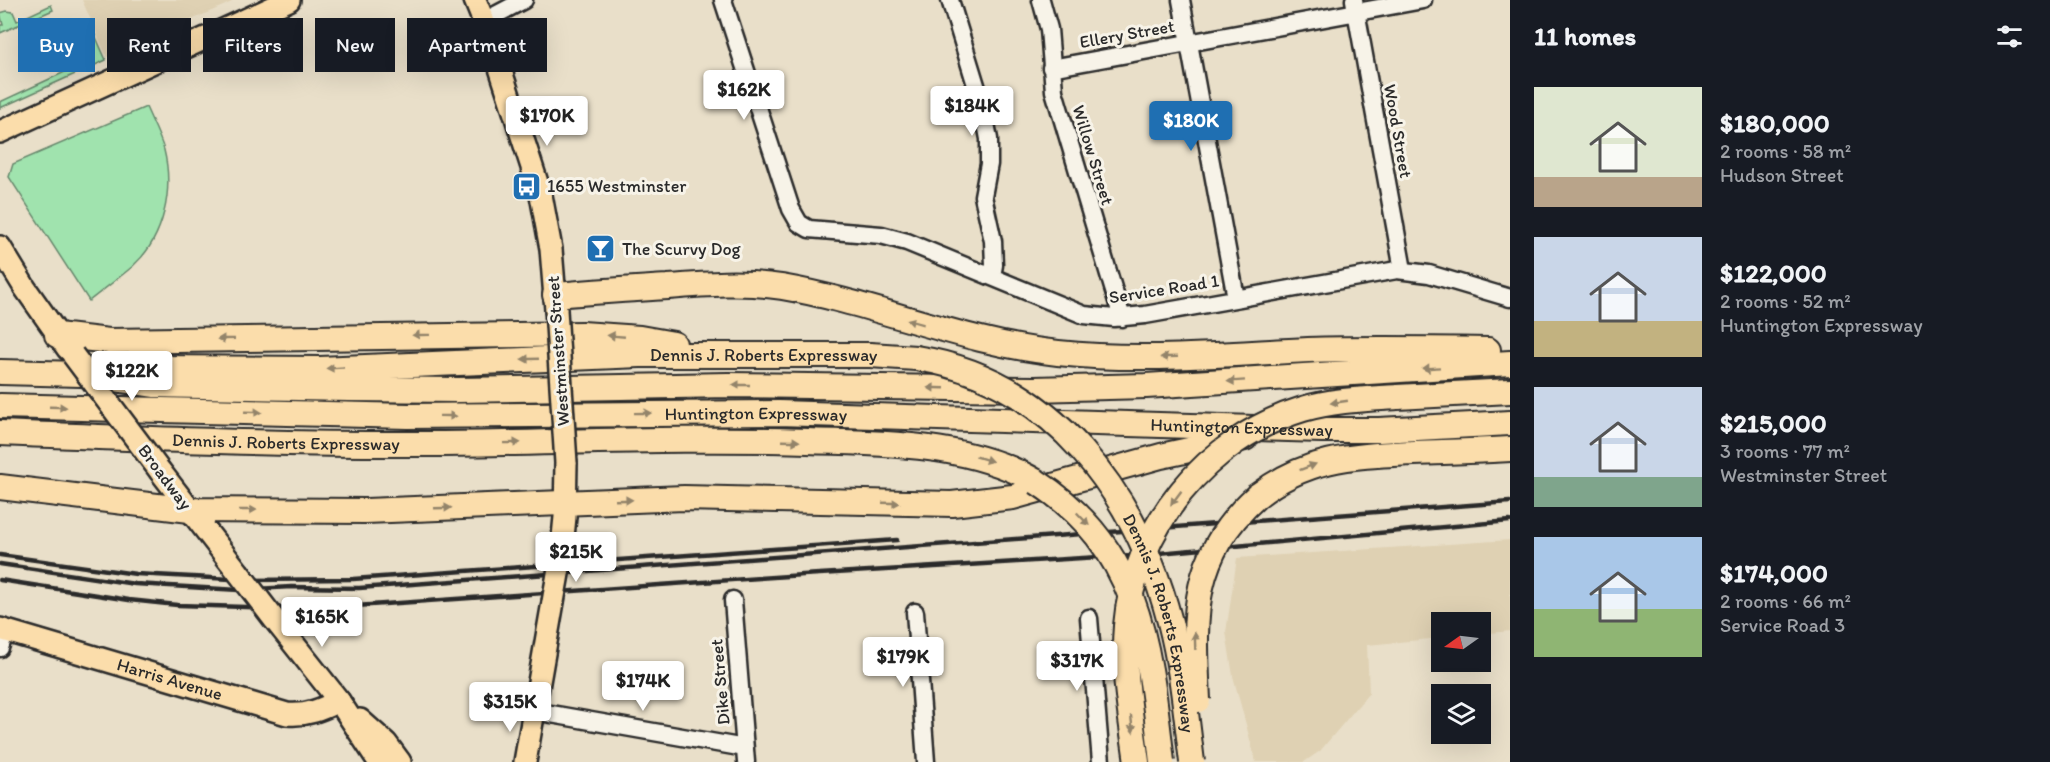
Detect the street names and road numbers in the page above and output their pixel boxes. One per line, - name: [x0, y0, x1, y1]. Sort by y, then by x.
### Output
- street label: Ellery Street: [1078, 15, 1177, 53]
- street label: Wood Street: [1379, 82, 1417, 180]
- street label: Willow Street: [1067, 102, 1119, 208]
- street label: Service Road 1: [1107, 269, 1221, 309]
- street label: Westminster Street: [542, 275, 574, 427]
- street label: Dennis J. Roberts Expressway: [650, 344, 879, 366]
- street label: Huntington Expressway: [665, 402, 848, 426]
- street label: Huntington Expressway: [1150, 414, 1333, 441]
- street label: Dennis J. Roberts Expressway: [172, 429, 400, 455]
- street label: Broadway: [133, 440, 197, 515]
- street label: Dennis J. Roberts Expressway: [1118, 510, 1199, 735]
- street label: Dike Street: [705, 638, 735, 726]
- street label: Harris Avenue: [114, 653, 225, 705]

